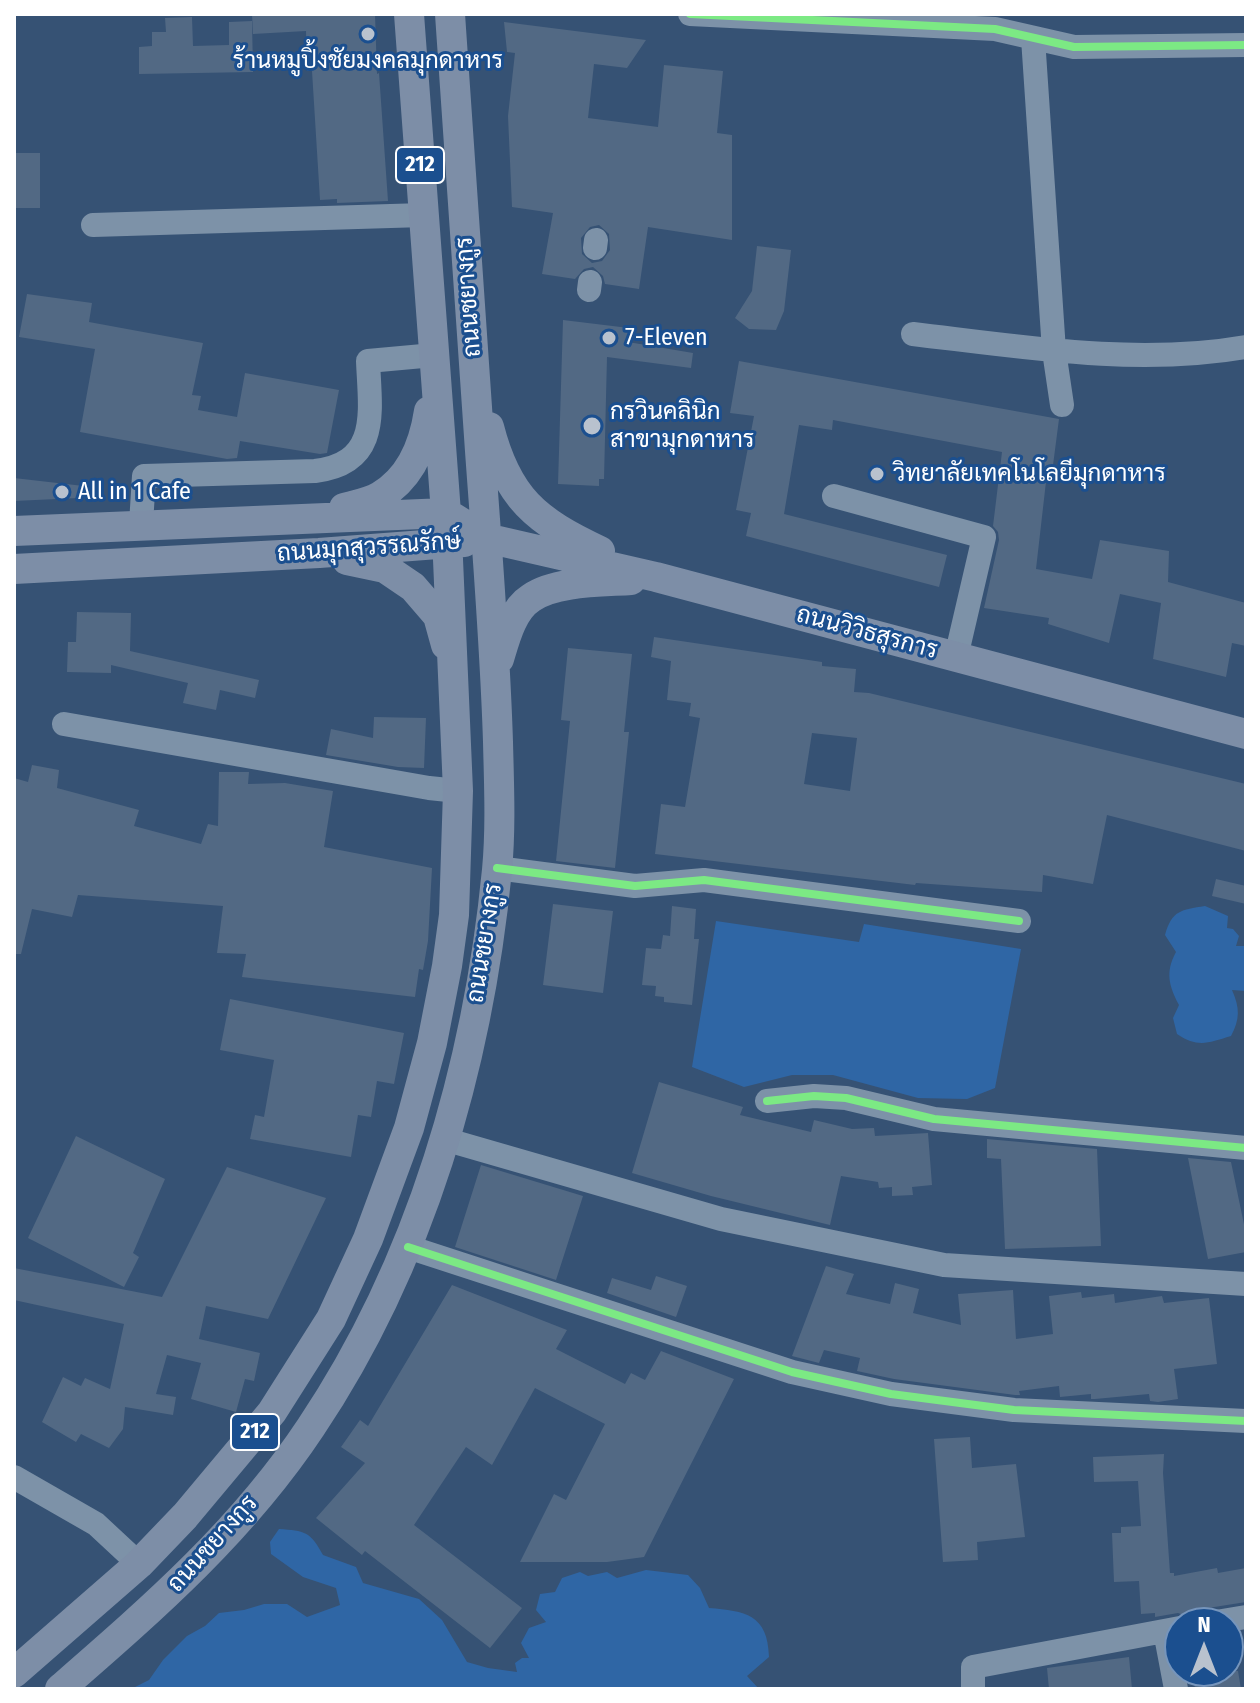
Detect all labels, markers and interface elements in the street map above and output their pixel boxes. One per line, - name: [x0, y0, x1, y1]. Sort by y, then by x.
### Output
- marker: ร้านหมูปิ้งชัยมงคลมุกดาหาร: [359, 25, 377, 43]
- place label: ร้านหมูปิ้งชัยมงคลมุกดาหาร: [233, 47, 503, 75]
- road number: 212: [396, 147, 444, 183]
- street label: ถนนชยางกูร: [450, 236, 488, 358]
- place label: 7-Eleven: [625, 324, 708, 352]
- marker: 7-Eleven: [600, 329, 618, 347]
- place label: กรวินคลินิก สาขามุกดาหาร: [610, 398, 754, 454]
- marker: กรวินคลินิก สาขามุกดาหาร: [581, 415, 603, 437]
- place label: วิทยาลัยเทคโนโลยีมุกดาหาร: [893, 460, 1166, 488]
- marker: วิทยาลัยเทคโนโลยีมุกดาหาร: [868, 465, 886, 483]
- place label: All in 1 Cafe: [78, 478, 191, 506]
- marker: All in 1 Cafe: [53, 483, 71, 501]
- street label: ถนนมุกสุวรรณรักษ์: [276, 527, 462, 569]
- street label: ถนนวิวิธสุรการ: [793, 600, 941, 666]
- street label: ถนนชยางกูร: [461, 881, 509, 1005]
- road number: 212: [231, 1414, 279, 1450]
- street label: ถนนชยางกูร: [162, 1489, 264, 1599]
- north arrow: [1164, 1607, 1244, 1687]
- text: N: [1197, 1611, 1211, 1638]

